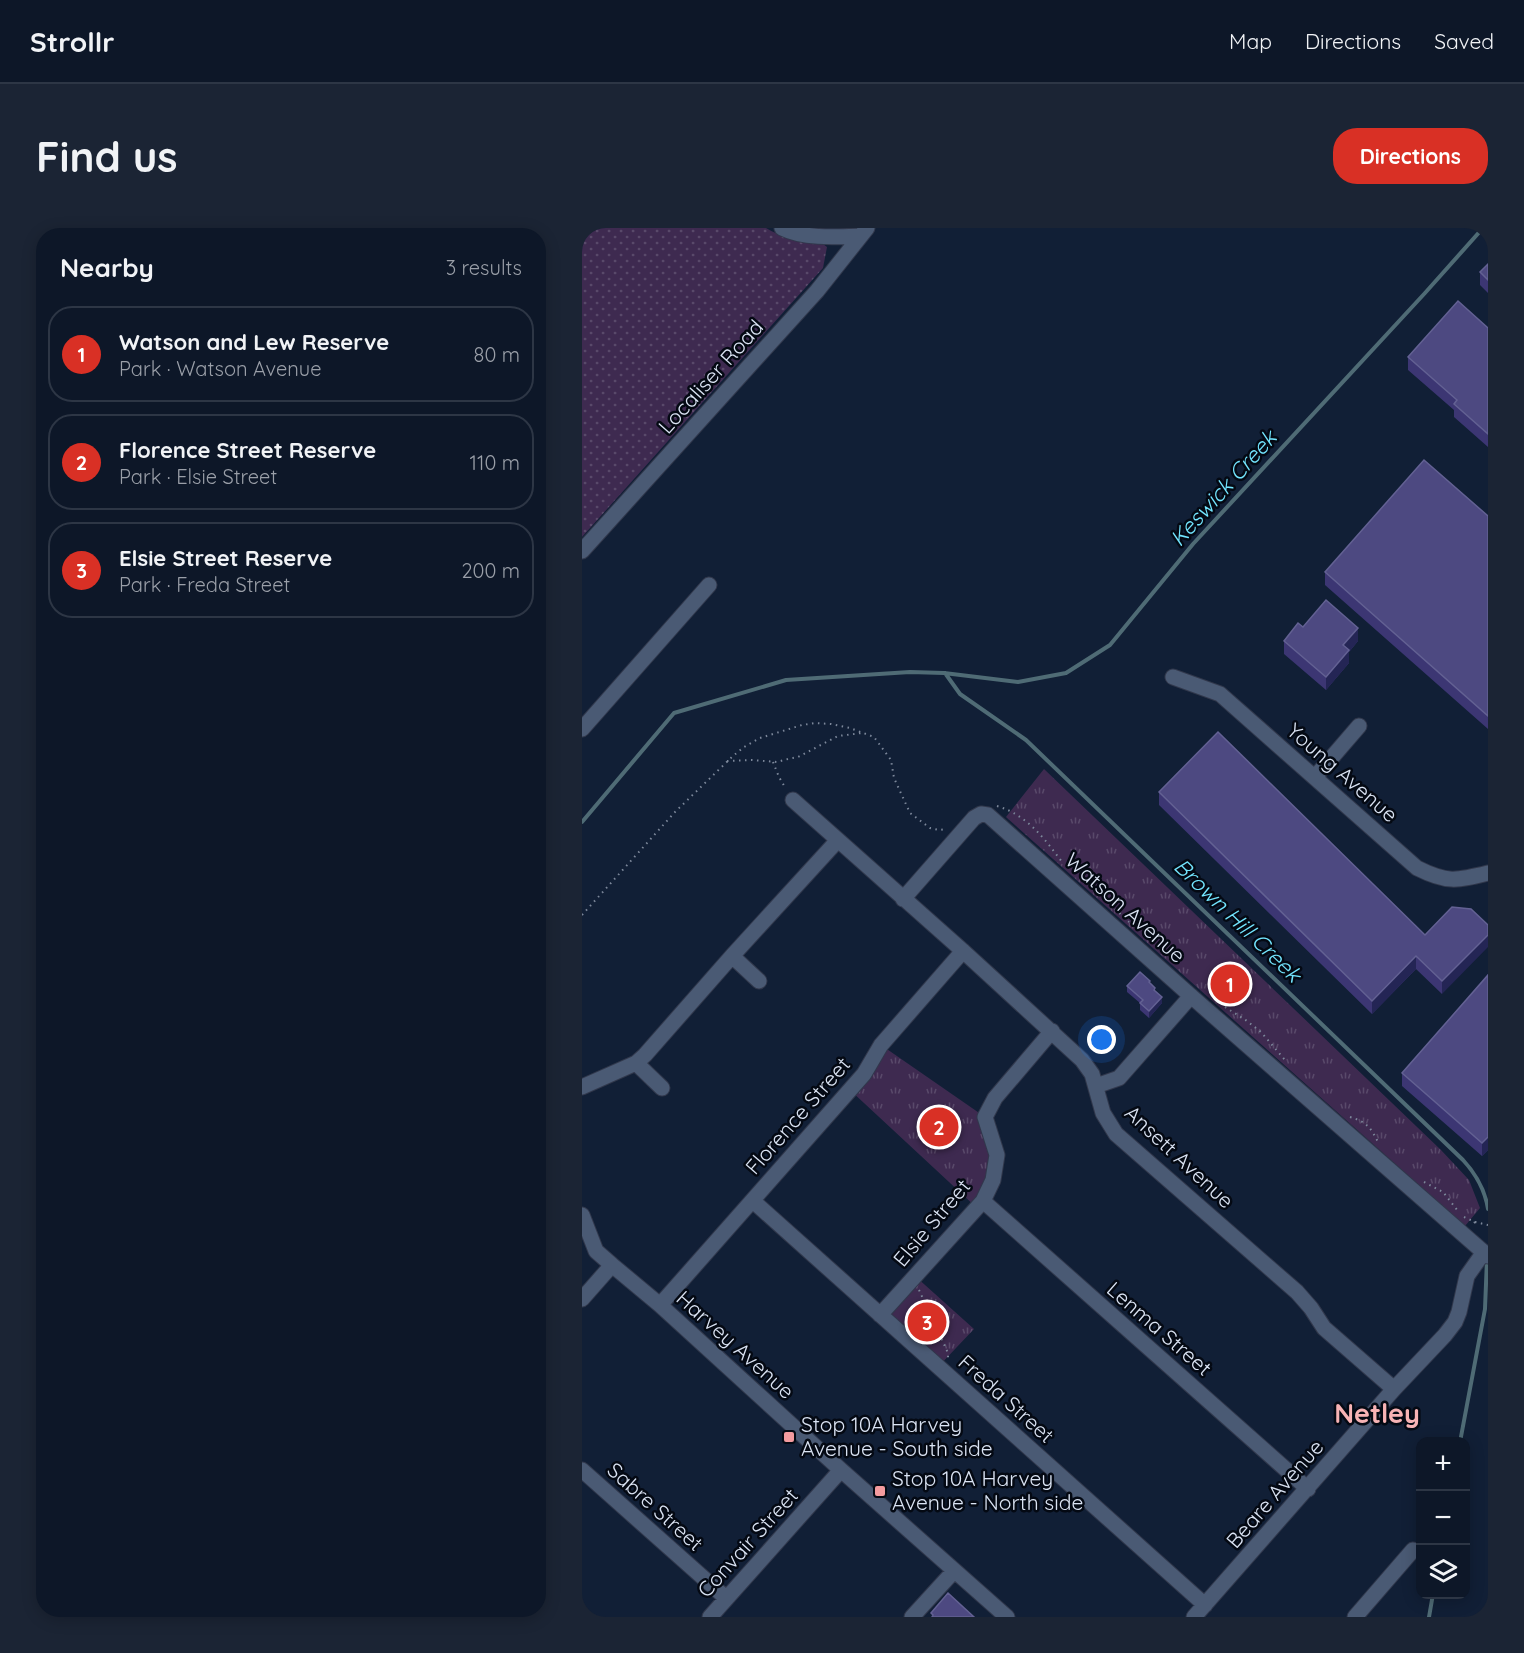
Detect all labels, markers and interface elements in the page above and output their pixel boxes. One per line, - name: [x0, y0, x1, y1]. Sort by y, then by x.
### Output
- text: Strollr: [30, 24, 114, 59]
- text: Map: [1229, 28, 1272, 54]
- text: Directions: [1305, 28, 1401, 54]
- text: Saved: [1434, 28, 1494, 54]
- button: Directions: [1333, 128, 1488, 184]
- text: Find us: [36, 130, 178, 183]
- text: Nearby: [60, 251, 154, 284]
- text: 3 results: [446, 255, 522, 280]
- street label: Localiser Road: [652, 314, 768, 439]
- text: Watson and Lew Reserve: [119, 328, 389, 356]
- text: 1: [78, 342, 85, 367]
- text: 80 m: [474, 342, 520, 367]
- text: Park · Watson Avenue: [119, 356, 321, 381]
- water label: Keswick Creek: [1164, 423, 1284, 552]
- text: Florence Street Reserve: [119, 436, 376, 464]
- text: 2: [76, 450, 87, 475]
- text: 110 m: [470, 450, 520, 475]
- text: Park · Elsie Street: [119, 464, 277, 489]
- text: Elsie Street Reserve: [119, 544, 332, 572]
- text: 3: [76, 558, 87, 583]
- text: 200 m: [461, 558, 520, 583]
- text: Park · Freda Street: [119, 572, 290, 597]
- street label: Young Avenue: [1282, 717, 1403, 827]
- street label: Watson Avenue: [1060, 847, 1191, 968]
- water label: Brown Hill Creek: [1168, 852, 1309, 989]
- pin: 1: [1210, 962, 1250, 1006]
- your location: [1087, 1025, 1116, 1054]
- street label: Florence Street: [739, 1051, 855, 1179]
- street label: Ansett Avenue: [1120, 1099, 1239, 1213]
- pin: 2: [920, 1104, 958, 1150]
- street label: Elsie Street: [887, 1173, 975, 1271]
- street label: Lenma Street: [1102, 1276, 1217, 1381]
- street label: Harvey Avenue: [672, 1285, 800, 1404]
- pin: 3: [908, 1300, 946, 1344]
- street label: Freda Street: [953, 1349, 1060, 1448]
- district label: Netley: [1334, 1396, 1420, 1430]
- place label: Stop 10A Harvey Avenue - South side: [801, 1411, 993, 1461]
- marker: Stop 10A Harvey Avenue - South side: [782, 1430, 796, 1444]
- street label: Beare Avenue: [1220, 1434, 1328, 1553]
- map controls: [1416, 1437, 1470, 1599]
- button: +: [1416, 1437, 1470, 1491]
- street label: Sabre Street: [602, 1456, 709, 1556]
- place label: Stop 10A Harvey Avenue - North side: [892, 1465, 1083, 1515]
- street label: Convair Street: [691, 1482, 803, 1602]
- marker: Stop 10A Harvey Avenue - North side: [873, 1484, 887, 1498]
- button: −: [1416, 1491, 1470, 1545]
- button: layers: [1416, 1545, 1470, 1599]

